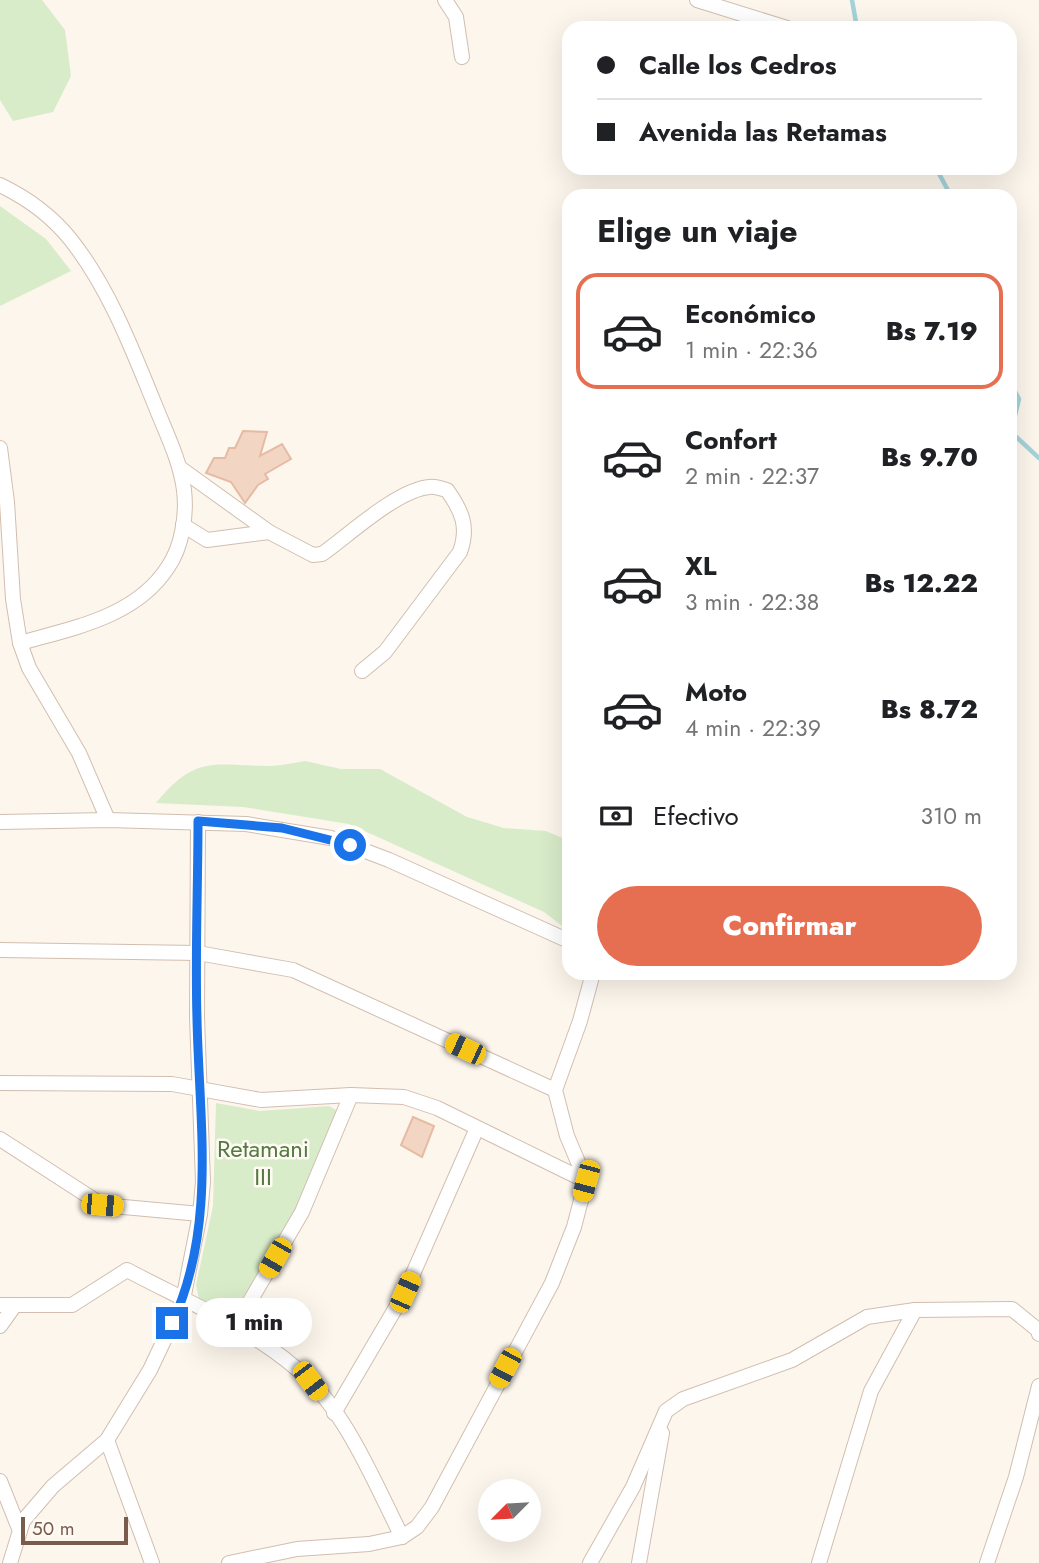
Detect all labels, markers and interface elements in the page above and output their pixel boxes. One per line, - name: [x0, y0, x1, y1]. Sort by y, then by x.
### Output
- text: Calle los Cedros: [639, 46, 837, 84]
- text: Avenida las Retamas: [639, 113, 887, 151]
- text: Elige un viaje: [597, 208, 798, 254]
- text: Económico: [685, 295, 816, 333]
- icon: car: [601, 300, 664, 363]
- text: Bs 7.19: [886, 312, 978, 350]
- text: 1 min · 22:36: [685, 333, 818, 367]
- text: Confort: [685, 421, 777, 459]
- icon: car: [601, 426, 664, 489]
- text: Bs 9.70: [881, 438, 978, 476]
- text: 2 min · 22:37: [685, 459, 819, 493]
- text: XL: [685, 547, 717, 585]
- icon: car: [601, 552, 664, 615]
- text: Bs 12.22: [864, 564, 978, 602]
- text: 3 min · 22:38: [685, 585, 819, 619]
- text: Moto: [685, 673, 747, 711]
- icon: car: [601, 678, 664, 741]
- text: Bs 8.72: [881, 690, 978, 728]
- text: 4 min · 22:39: [685, 711, 821, 745]
- icon: cash: [597, 797, 635, 835]
- text: Efectivo: [653, 797, 739, 835]
- text: 310 m: [920, 799, 982, 833]
- route start: [334, 829, 366, 861]
- button: Confirmar: [597, 886, 982, 966]
- car: [442, 1031, 489, 1067]
- park label: Retamani III: [217, 1131, 309, 1194]
- car: [571, 1158, 602, 1204]
- car: [81, 1193, 124, 1217]
- car: [256, 1235, 295, 1281]
- car: [387, 1269, 424, 1315]
- callout: 1 min: [196, 1298, 312, 1348]
- text: 1 min: [225, 1305, 283, 1339]
- route end: [156, 1307, 188, 1339]
- car: [486, 1345, 525, 1391]
- car: [289, 1358, 332, 1404]
- north arrow: [478, 1479, 541, 1542]
- map controls: [478, 1479, 541, 1542]
- scale bar: [21, 1514, 128, 1546]
- text: 50 m: [32, 1515, 75, 1542]

